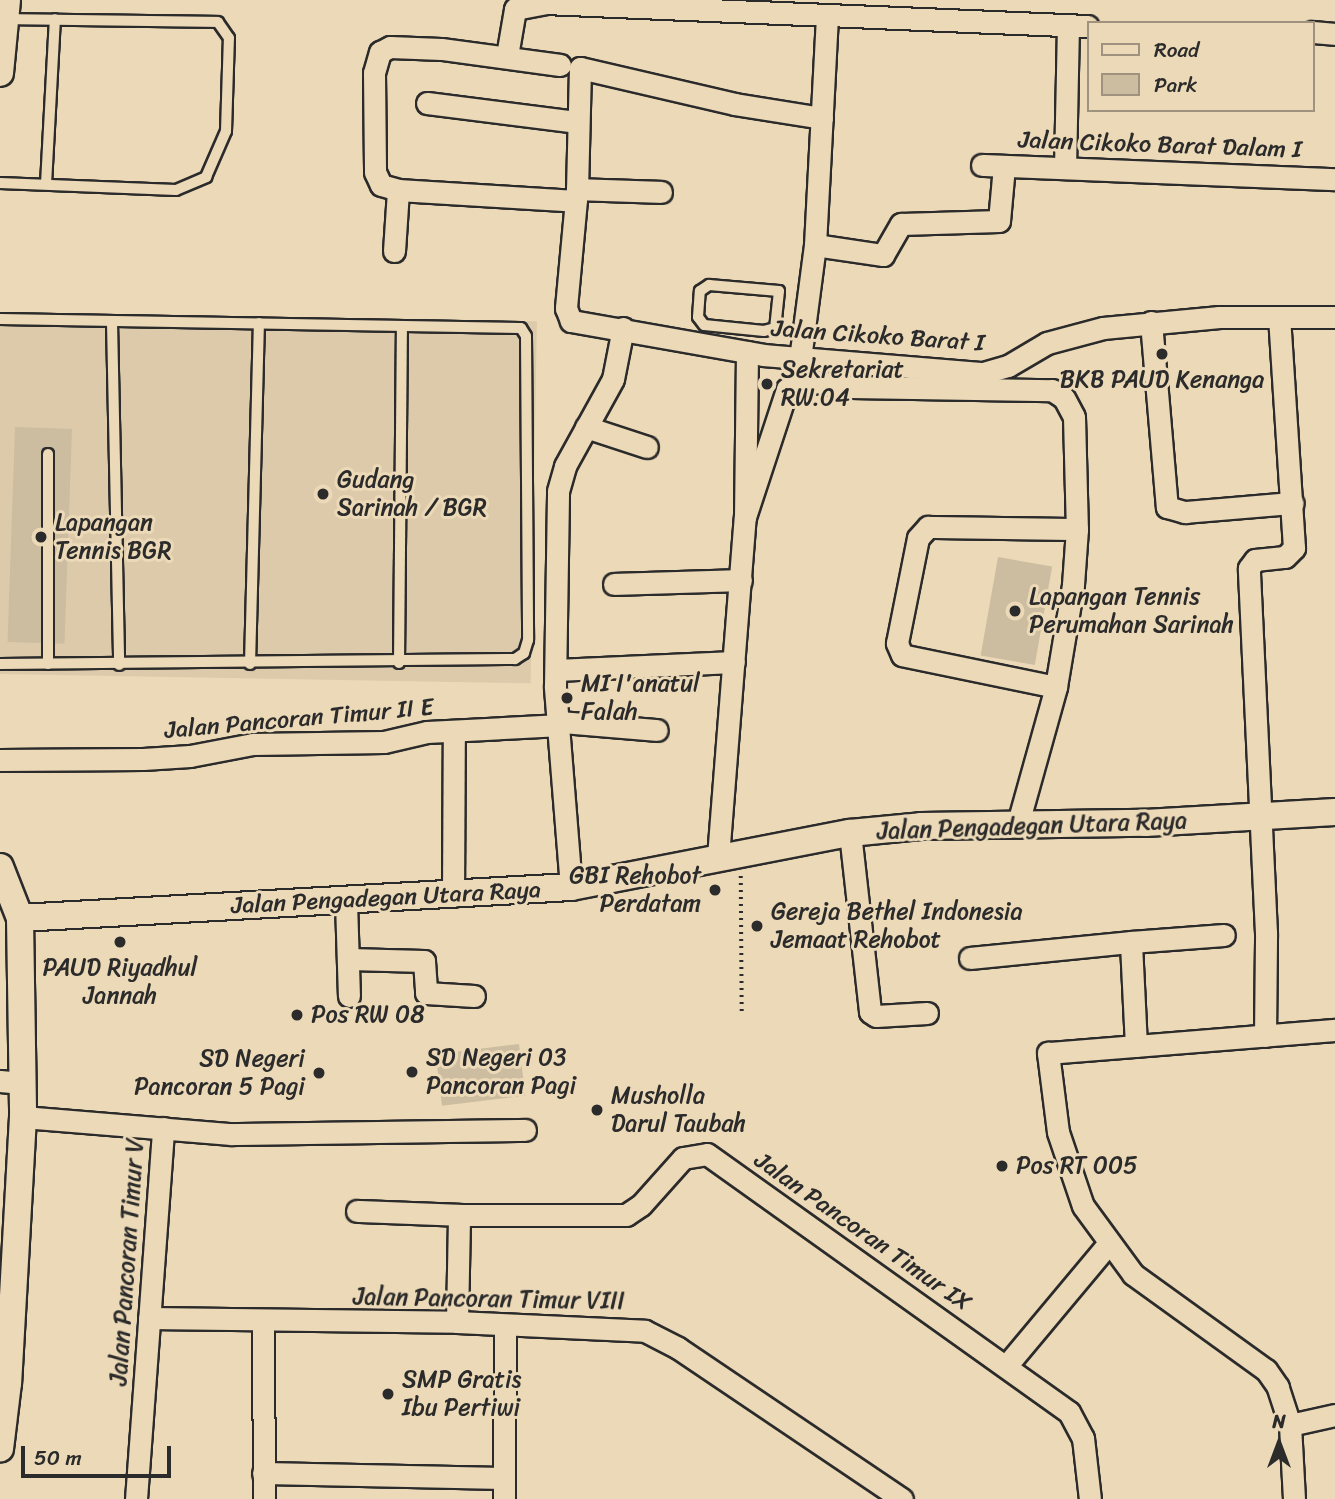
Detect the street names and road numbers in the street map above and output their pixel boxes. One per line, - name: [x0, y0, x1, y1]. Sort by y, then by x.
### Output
- street label: Jalan Cikoko Barat Dalam I: [1018, 126, 1302, 164]
- street label: Jalan Cikoko Barat I: [770, 314, 986, 358]
- street label: Jalan Pancoran Timur II E: [163, 693, 435, 745]
- street label: Jalan Pengadegan Utara Raya: [876, 806, 1188, 846]
- street label: Jalan Pengadegan Utara Raya: [230, 875, 542, 921]
- street label: Jalan Pancoran Timur V: [104, 1137, 150, 1387]
- street label: Jalan Pancoran Timur IX: [749, 1146, 977, 1318]
- street label: Jalan Pancoran Timur VIII: [353, 1282, 625, 1316]

